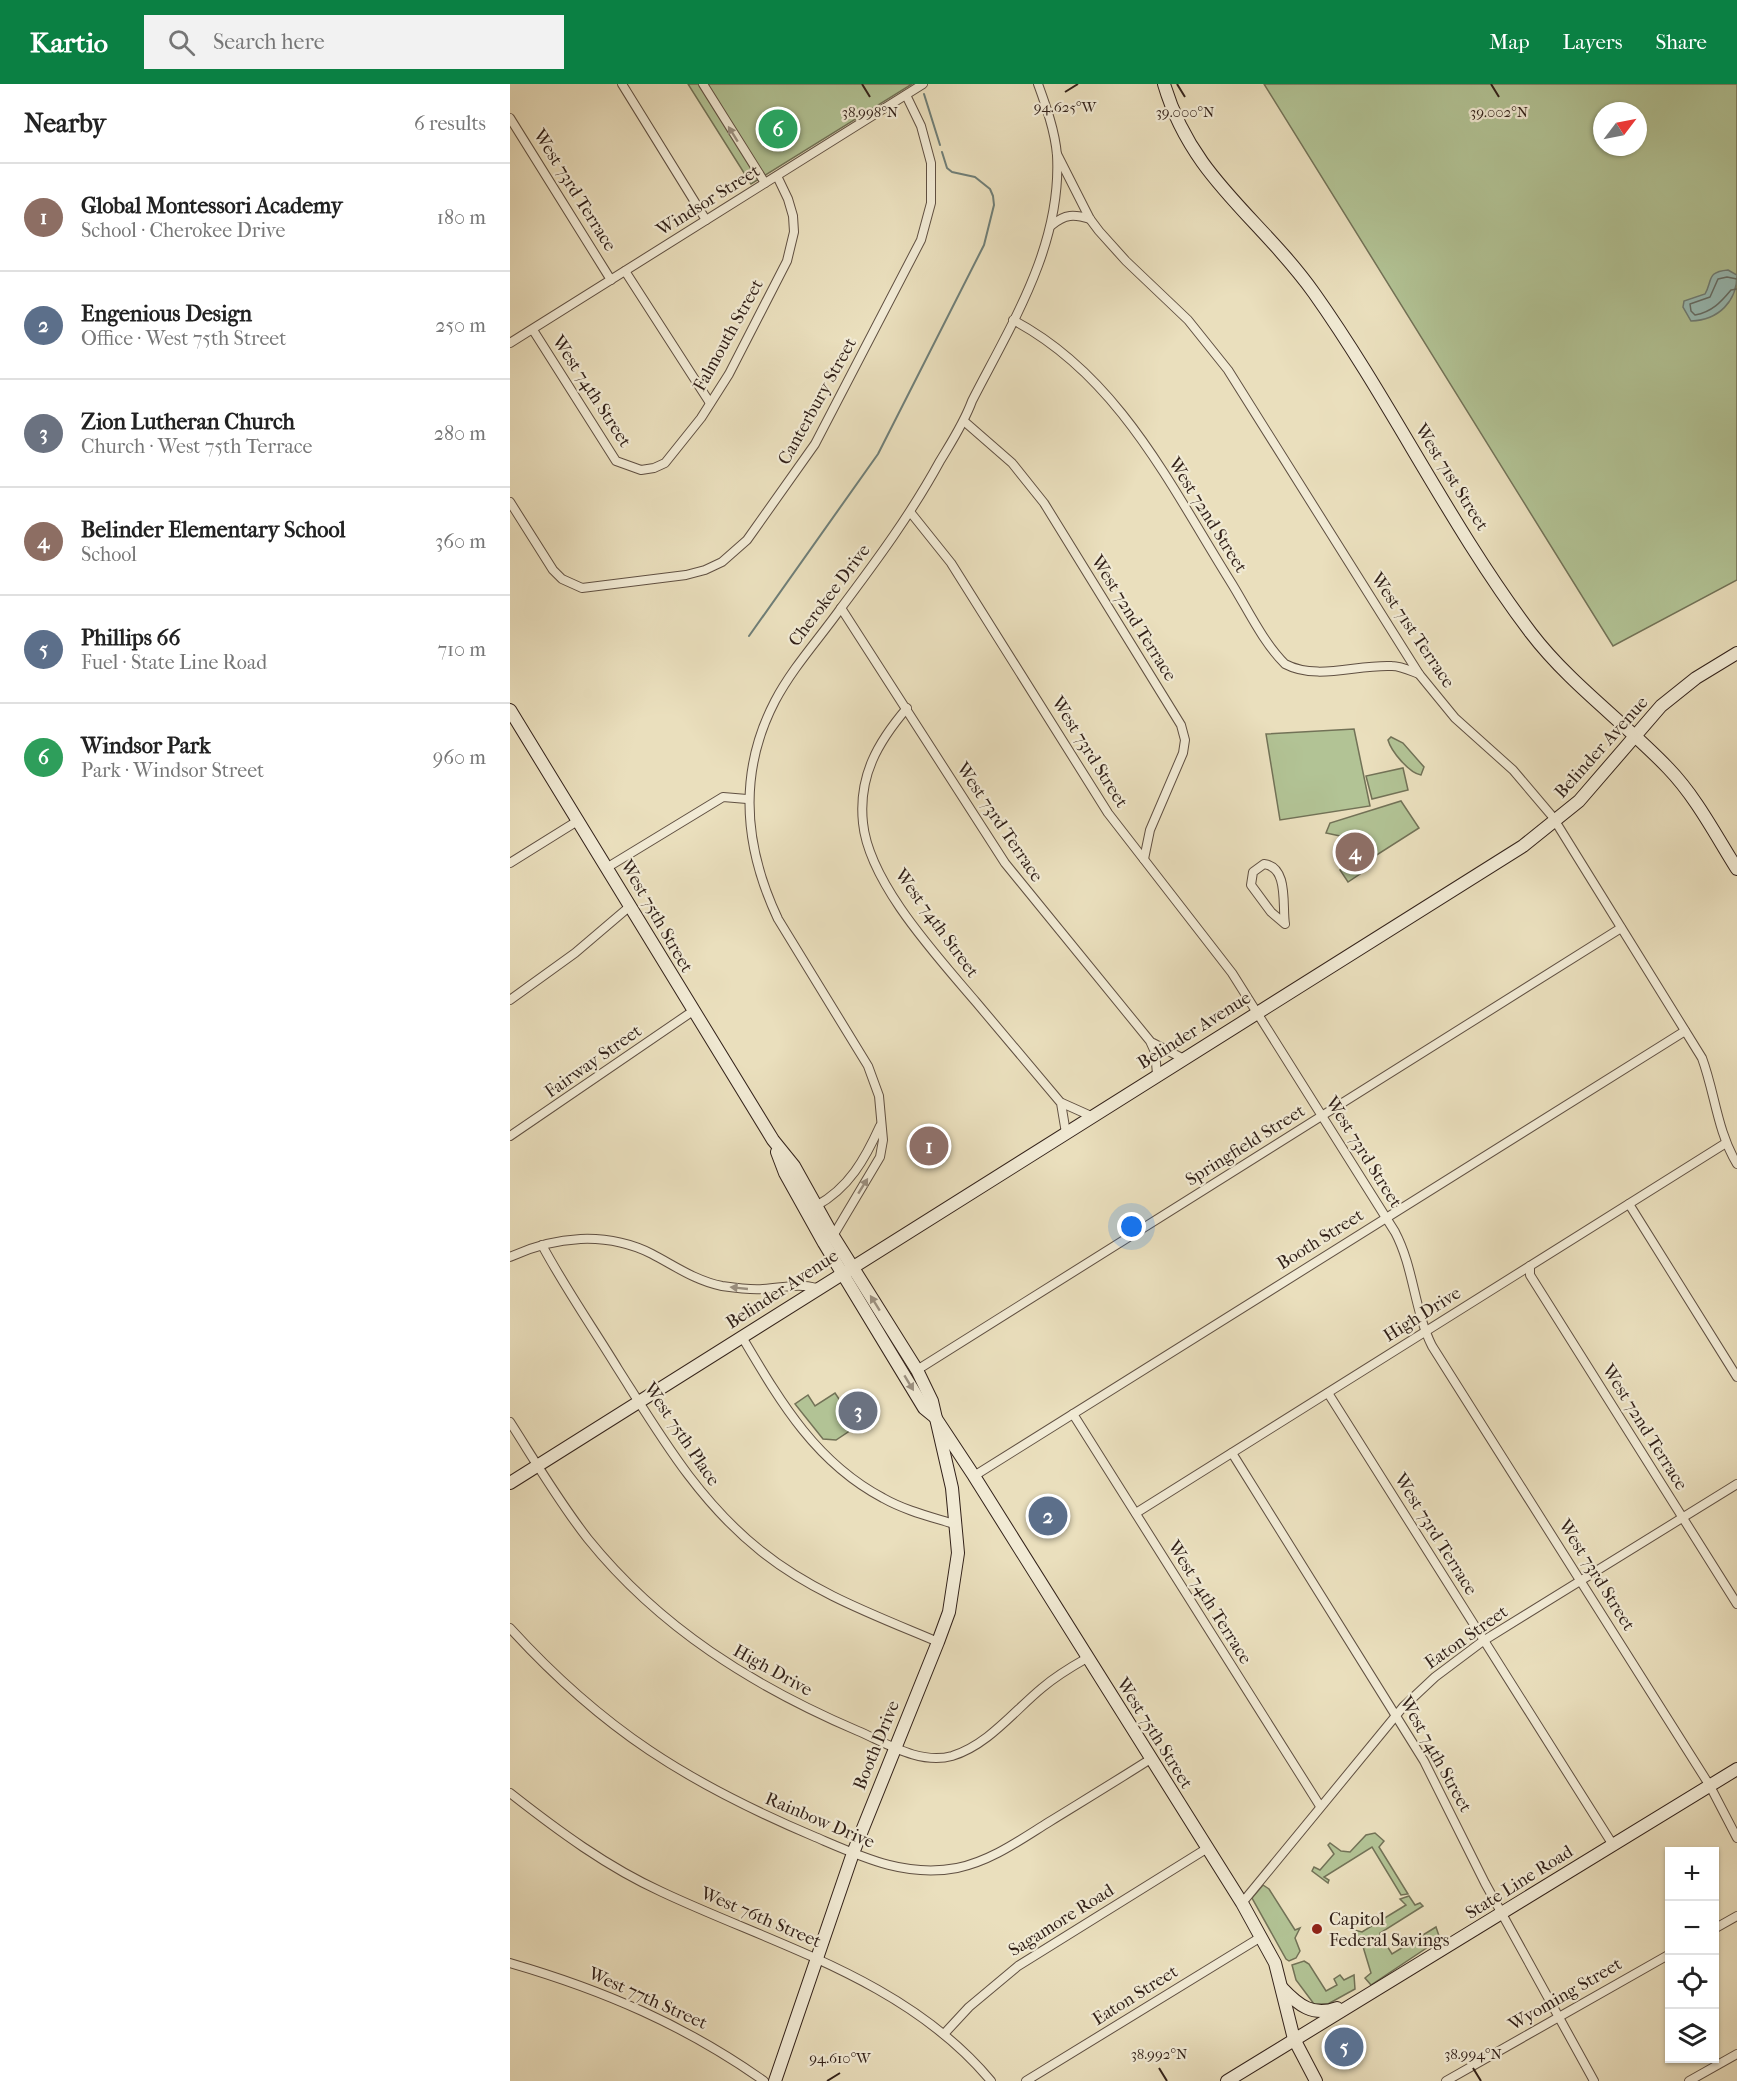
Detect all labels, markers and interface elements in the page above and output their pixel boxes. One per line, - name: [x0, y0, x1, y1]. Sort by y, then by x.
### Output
- search box: [144, 15, 564, 69]
- text: Kartio: [30, 26, 108, 59]
- icon: search: [165, 26, 198, 59]
- text: Search here: [213, 29, 325, 55]
- text: Map: [1489, 30, 1530, 54]
- text: Layers: [1563, 30, 1622, 54]
- text: Share: [1655, 30, 1707, 54]
- text: 94.625°W: [1034, 98, 1097, 116]
- north arrow: [1593, 102, 1647, 156]
- text: 38.998°N: [842, 103, 899, 121]
- text: 39.000°N: [1156, 103, 1215, 121]
- text: 39.002°N: [1470, 103, 1529, 121]
- pin: 6: [758, 106, 798, 152]
- text: Nearby: [24, 108, 106, 139]
- text: 6 results: [414, 112, 486, 135]
- street label: West 73rd Terrace: [528, 125, 620, 255]
- one-way arrow: [727, 126, 738, 142]
- street label: Windsor Street: [652, 160, 764, 241]
- text: Global Montessori Academy: [81, 193, 342, 219]
- text: 1: [40, 206, 47, 229]
- text: 180 m: [437, 206, 486, 229]
- text: School · Cherokee Drive: [81, 219, 285, 242]
- street label: Falmouth Street: [689, 275, 768, 395]
- text: Engenious Design: [81, 301, 252, 327]
- text: 2: [38, 314, 49, 337]
- text: 250 m: [435, 314, 486, 337]
- text: Office · West 75th Street: [81, 327, 286, 350]
- street label: West 74th Street: [547, 331, 636, 452]
- street label: Canterbury Street: [774, 334, 861, 468]
- text: Zion Lutheran Church: [81, 409, 295, 435]
- street label: West 71st Street: [1410, 419, 1493, 535]
- text: 3: [39, 422, 48, 445]
- text: 280 m: [434, 422, 486, 445]
- text: Church · West 75th Terrace: [81, 435, 312, 458]
- street label: West 72nd Street: [1163, 453, 1252, 577]
- text: Belinder Elementary School: [81, 517, 345, 543]
- text: 4: [38, 530, 49, 553]
- text: 360 m: [435, 530, 486, 553]
- street label: Cherokee Drive: [784, 540, 875, 650]
- text: School: [81, 543, 137, 566]
- street label: West 72nd Terrace: [1086, 551, 1181, 685]
- street label: West 71st Terrace: [1366, 568, 1459, 692]
- text: Phillips 66: [81, 625, 180, 651]
- text: 5: [39, 638, 48, 661]
- text: 710 m: [437, 638, 486, 661]
- text: Fuel · State Line Road: [81, 651, 267, 674]
- street label: West 73rd Street: [1046, 692, 1132, 812]
- street label: Belinder Avenue: [1550, 692, 1653, 802]
- text: Windsor Park: [81, 733, 211, 759]
- text: 6: [38, 746, 49, 769]
- text: 960 m: [433, 746, 486, 769]
- street label: West 73rd Terrace: [951, 758, 1047, 886]
- text: Park · Windsor Street: [81, 759, 264, 782]
- pin: 4: [1336, 830, 1374, 874]
- street label: West 75th Street: [615, 855, 698, 977]
- street label: West 74th Street: [890, 864, 983, 982]
- street label: Belinder Avenue: [1134, 987, 1255, 1074]
- street label: Fairway Street: [541, 1020, 646, 1102]
- street label: West 73rd Street: [1320, 1092, 1406, 1212]
- street label: Springfield Street: [1182, 1100, 1309, 1191]
- pin: 1: [910, 1124, 948, 1168]
- one-way arrow: [858, 1178, 869, 1194]
- street label: Booth Street: [1273, 1204, 1368, 1274]
- your location: [1117, 1212, 1146, 1241]
- street label: Belinder Avenue: [722, 1245, 842, 1333]
- street label: High Drive: [1380, 1282, 1465, 1346]
- one-way arrow: [729, 1283, 748, 1293]
- one-way arrow: [870, 1295, 881, 1311]
- street label: West 72nd Terrace: [1597, 1360, 1692, 1494]
- one-way arrow: [904, 1375, 915, 1391]
- street label: West 75th Place: [639, 1378, 724, 1490]
- pin: 3: [838, 1388, 878, 1434]
- street label: West 73rd Terrace: [1389, 1469, 1481, 1599]
- pin: 2: [1028, 1494, 1068, 1538]
- street label: West 73rd Street: [1553, 1515, 1639, 1635]
- street label: West 74th Terrace: [1163, 1536, 1256, 1668]
- street label: Eaton Street: [1421, 1601, 1512, 1674]
- street label: High Drive: [730, 1640, 816, 1701]
- street label: West 75th Street: [1112, 1673, 1197, 1793]
- street label: West 74th Street: [1395, 1692, 1476, 1816]
- street label: Booth Drive: [849, 1697, 904, 1793]
- street label: Rainbow Drive: [762, 1788, 878, 1853]
- street label: State Line Road: [1462, 1841, 1577, 1924]
- map controls: [1665, 1847, 1719, 2063]
- button: +: [1665, 1847, 1719, 1901]
- street label: Sagamore Road: [1005, 1880, 1118, 1961]
- street label: West 76th Street: [697, 1882, 825, 1952]
- button: −: [1665, 1901, 1719, 1955]
- place label: Capitol Federal Savings: [1329, 1909, 1450, 1951]
- marker: Capitol Federal Savings: [1310, 1922, 1324, 1936]
- street label: Wyoming Street: [1504, 1953, 1626, 2036]
- button: locate: [1665, 1955, 1719, 2009]
- street label: Eaton Street: [1089, 1961, 1182, 2030]
- street label: West 77th Street: [584, 1963, 711, 2034]
- button: layers: [1665, 2009, 1719, 2063]
- pin: 5: [1324, 2024, 1364, 2070]
- text: 38.992°N: [1131, 2045, 1188, 2063]
- text: 38.994°N: [1444, 2045, 1502, 2063]
- text: 94.610°W: [809, 2049, 872, 2067]

